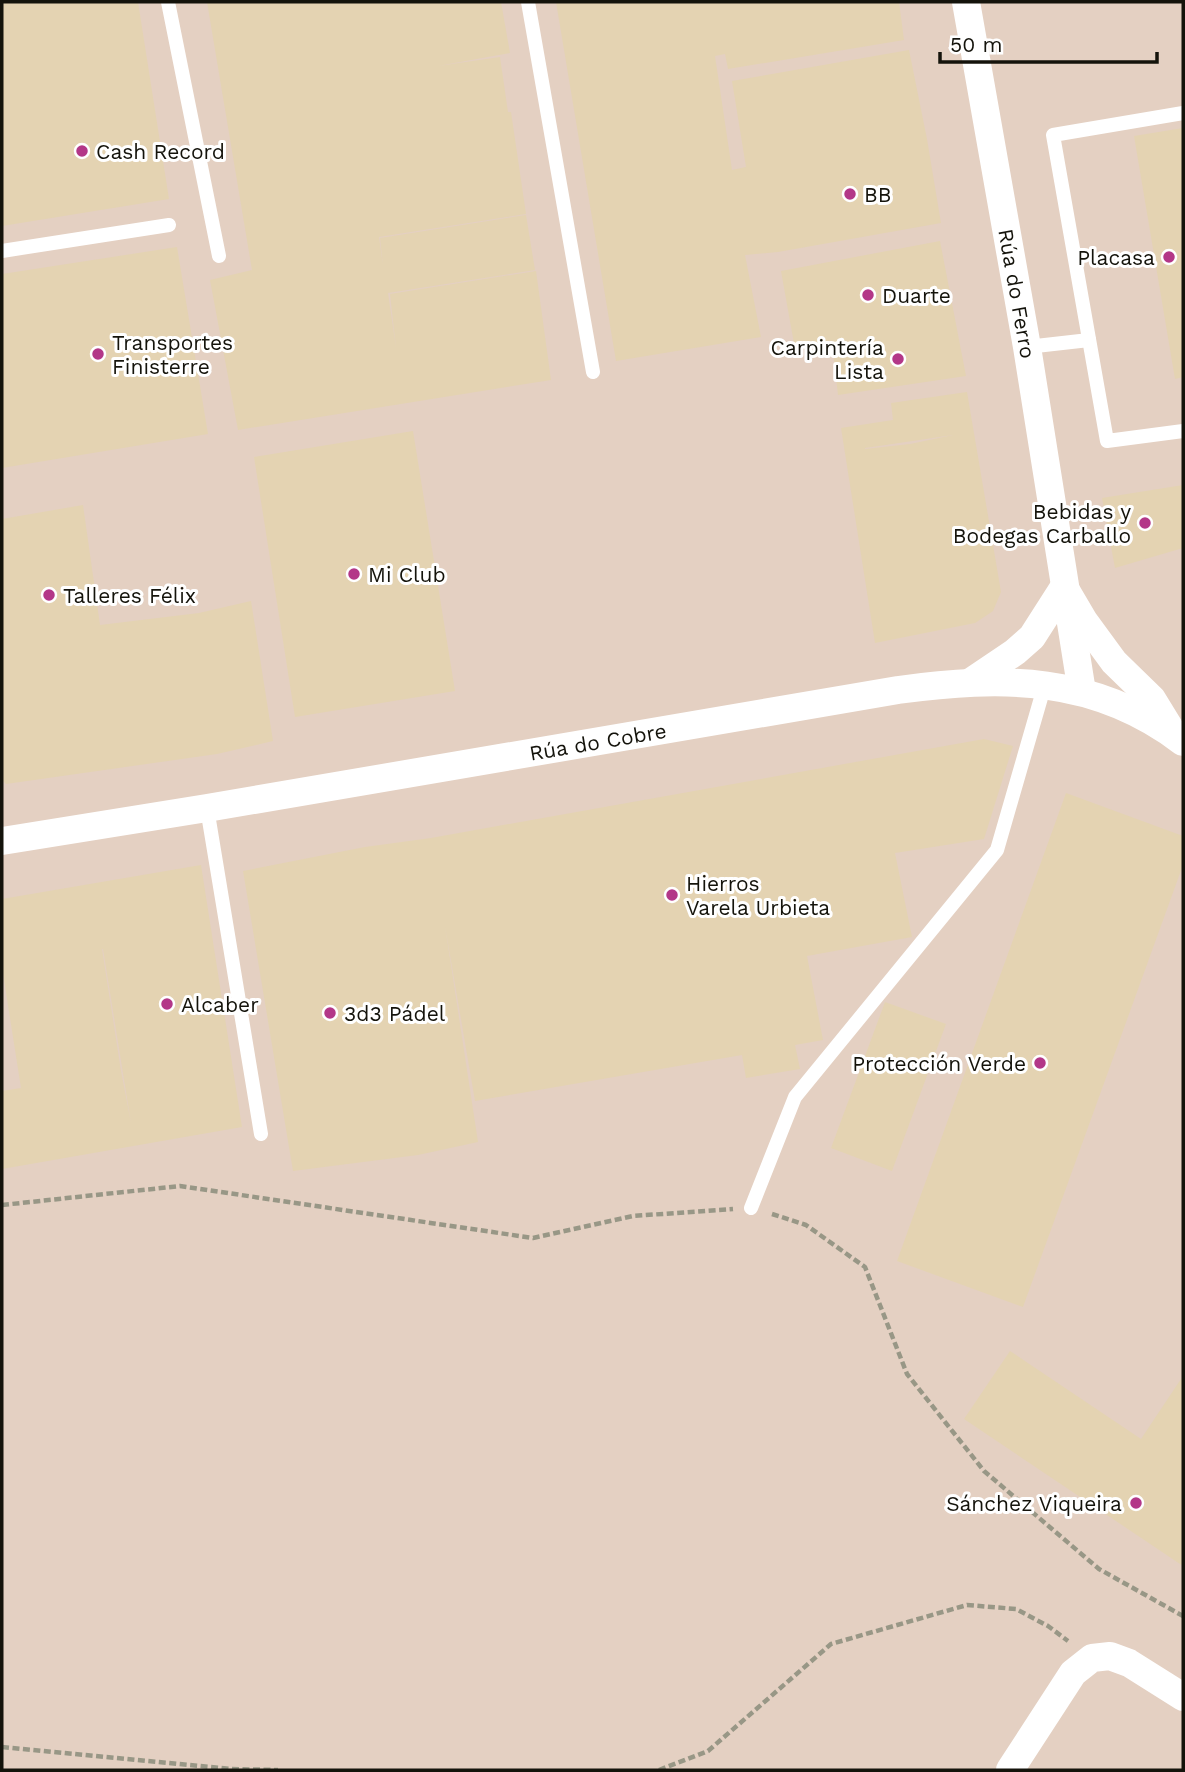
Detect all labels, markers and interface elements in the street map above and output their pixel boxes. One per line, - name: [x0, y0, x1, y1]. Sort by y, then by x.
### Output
- scale bar: [940, 21, 1157, 65]
- text: 50 m: [950, 32, 1002, 57]
- place label: Cash Record: [96, 139, 225, 164]
- marker: Cash Record: [74, 143, 90, 159]
- place label: BB: [864, 182, 891, 207]
- marker: BB: [842, 186, 858, 202]
- street label: Rúa do Ferro: [994, 227, 1041, 360]
- place label: Placasa: [1077, 245, 1155, 270]
- marker: Placasa: [1161, 249, 1177, 265]
- place label: Duarte: [882, 283, 951, 308]
- marker: Duarte: [860, 287, 876, 303]
- place label: Transportes Finisterre: [112, 330, 233, 379]
- place label: Carpintería Lista: [771, 335, 884, 384]
- marker: Transportes Finisterre: [90, 346, 106, 362]
- marker: Carpintería Lista: [890, 351, 906, 367]
- place label: Bebidas y Bodegas Carballo: [953, 499, 1131, 548]
- marker: Bebidas y Bodegas Carballo: [1137, 515, 1153, 531]
- place label: Mi Club: [368, 562, 446, 587]
- marker: Mi Club: [346, 566, 362, 582]
- place label: Talleres Félix: [63, 583, 196, 608]
- marker: Talleres Félix: [41, 587, 57, 603]
- street label: Rúa do Cobre: [527, 717, 668, 765]
- place label: Hierros Varela Urbieta: [686, 871, 830, 920]
- marker: Hierros Varela Urbieta: [664, 887, 680, 903]
- place label: Alcaber: [181, 992, 259, 1017]
- marker: Alcaber: [159, 996, 175, 1012]
- place label: 3d3 Pádel: [344, 1001, 446, 1026]
- marker: 3d3 Pádel: [322, 1005, 338, 1021]
- place label: Protección Verde: [852, 1051, 1026, 1076]
- marker: Protección Verde: [1032, 1055, 1048, 1071]
- place label: Sánchez Viqueira: [946, 1491, 1122, 1516]
- marker: Sánchez Viqueira: [1128, 1495, 1144, 1511]

